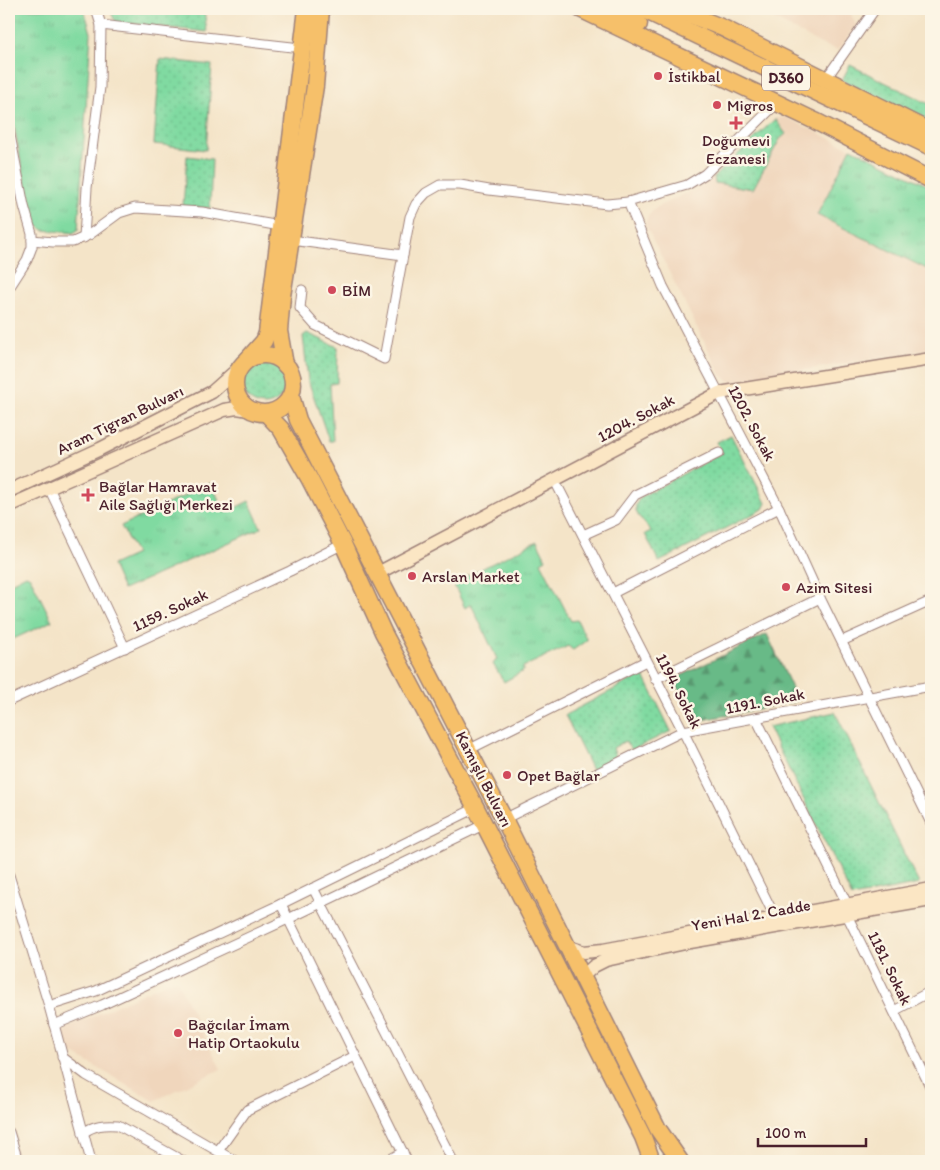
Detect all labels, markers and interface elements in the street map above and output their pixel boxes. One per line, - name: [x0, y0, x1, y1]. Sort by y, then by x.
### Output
- road number: D360: [762, 66, 810, 90]
- place label: İstikbal: [668, 67, 721, 86]
- marker: İstikbal: [652, 70, 664, 82]
- place label: Migros: [727, 96, 773, 115]
- marker: Migros: [711, 99, 723, 111]
- marker: Doğumevi Eczanesi: [730, 117, 742, 129]
- place label: Doğumevi Eczanesi: [702, 131, 770, 168]
- place label: BİM: [342, 281, 371, 300]
- marker: BİM: [326, 284, 338, 296]
- street label: Aram Tigran Bulvarı: [54, 381, 186, 459]
- street label: 1202. Sokak: [724, 382, 780, 464]
- street label: 1204. Sokak: [594, 390, 678, 446]
- place label: Bağlar Hamravat Aile Sağlığı Merkezi: [99, 477, 233, 514]
- marker: Bağlar Hamravat Aile Sağlığı Merkezi: [81, 488, 95, 502]
- place label: Arslan Market: [422, 567, 520, 586]
- marker: Arslan Market: [406, 570, 418, 582]
- place label: Azim Sitesi: [796, 578, 872, 597]
- marker: Azim Sitesi: [780, 581, 792, 593]
- street label: 1159. Sokak: [129, 584, 211, 636]
- street label: 1194. Sokak: [652, 650, 706, 732]
- street label: 1191. Sokak: [724, 684, 806, 718]
- street label: Kamışlı Bulvarı: [452, 728, 516, 830]
- place label: Opet Bağlar: [517, 766, 601, 785]
- marker: Opet Bağlar: [501, 769, 513, 781]
- street label: Yeni Hal 2. Cadde: [690, 895, 812, 935]
- street label: 1181. Sokak: [864, 928, 916, 1008]
- place label: Bağcılar İmam Hatip Ortaokulu: [188, 1015, 300, 1052]
- marker: Bağcılar İmam Hatip Ortaokulu: [172, 1027, 184, 1039]
- scale bar: [758, 1115, 865, 1147]
- text: 100 m: [765, 1124, 807, 1142]

